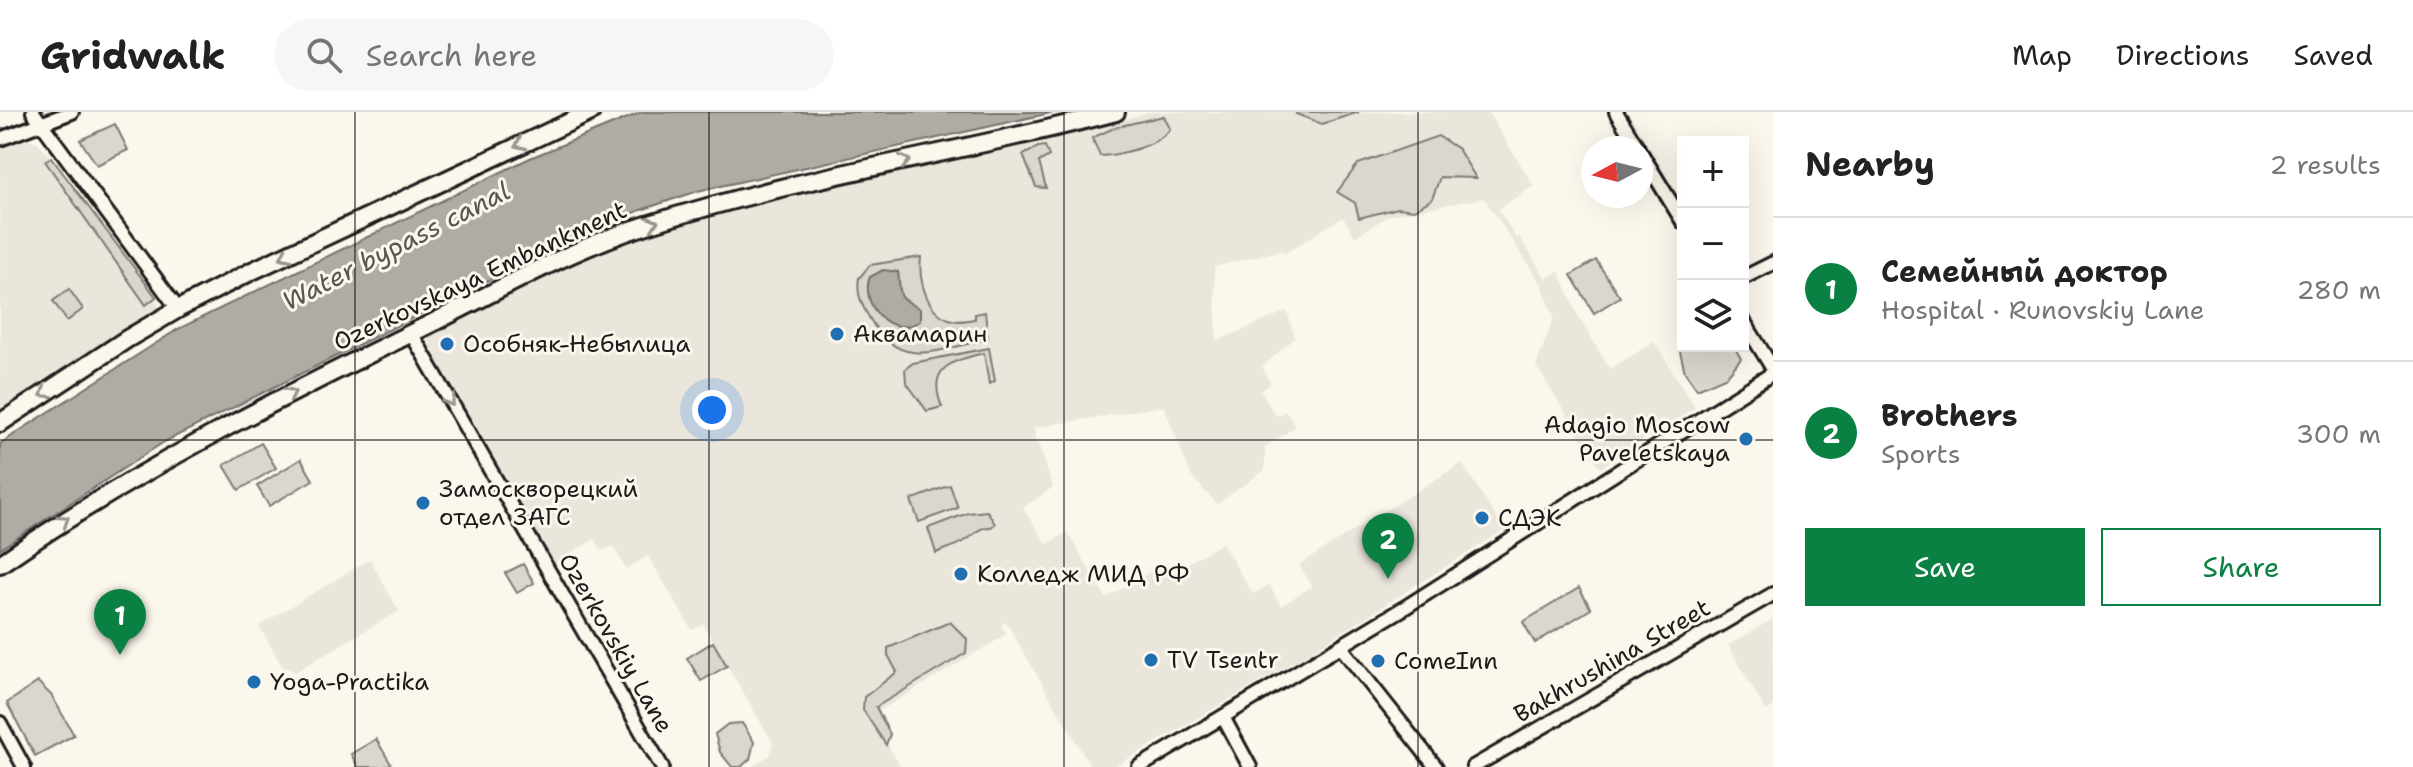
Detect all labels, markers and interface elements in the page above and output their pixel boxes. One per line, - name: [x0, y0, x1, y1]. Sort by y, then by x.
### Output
- search box: [274, 19, 834, 91]
- text: Gridwalk: [40, 30, 226, 81]
- icon: search: [302, 33, 346, 77]
- text: Search here: [366, 35, 537, 76]
- text: Map: [2012, 36, 2072, 74]
- text: Directions: [2116, 36, 2250, 74]
- text: Saved: [2294, 36, 2373, 74]
- one-way arrow: [513, 134, 528, 150]
- north arrow: [1581, 136, 1653, 208]
- map controls: [1677, 136, 1749, 352]
- button: +: [1677, 136, 1749, 208]
- text: Nearby: [1805, 141, 1935, 187]
- text: 2 results: [2269, 147, 2381, 182]
- one-way arrow: [898, 153, 911, 170]
- water label: Water bypass canal: [276, 173, 516, 318]
- street label: Ozerkovskaya Embankment: [328, 194, 632, 358]
- button: −: [1677, 208, 1749, 280]
- one-way arrow: [645, 216, 659, 232]
- one-way arrow: [278, 246, 293, 262]
- text: Семейный доктор: [1881, 251, 2168, 292]
- text: 1: [1825, 272, 1837, 307]
- text: 280 m: [2296, 272, 2381, 307]
- button: layers: [1677, 280, 1749, 352]
- text: Hospital · Runovskiy Lane: [1881, 292, 2204, 327]
- place label: Аквамарин: [853, 318, 987, 350]
- marker: Аквамарин: [828, 325, 846, 343]
- place label: Особняк-Небылица: [463, 328, 690, 360]
- marker: Особняк-Небылица: [438, 335, 456, 353]
- one-way arrow: [39, 383, 53, 398]
- one-way arrow: [282, 387, 297, 403]
- your location: [692, 390, 732, 430]
- one-way arrow: [440, 392, 456, 407]
- text: Brothers: [1881, 395, 2018, 436]
- place label: Adagio Moscow Paveletskaya: [1544, 409, 1730, 469]
- text: 2: [1822, 416, 1840, 451]
- text: 300 m: [2296, 416, 2381, 451]
- marker: Adagio Moscow Paveletskaya: [1737, 430, 1755, 448]
- text: Sports: [1881, 436, 1961, 471]
- place label: Замоскворецкий отдел ЗАГС: [439, 473, 638, 533]
- marker: Замоскворецкий отдел ЗАГС: [414, 494, 432, 512]
- place label: СДЭК: [1498, 502, 1562, 534]
- marker: СДЭК: [1473, 509, 1491, 527]
- pin: 2: [1362, 513, 1414, 579]
- one-way arrow: [55, 515, 70, 530]
- button: Save: [1805, 528, 2085, 606]
- button: Share: [2101, 528, 2381, 606]
- street label: Ozerkovskiy Lane: [551, 547, 681, 739]
- place label: Колледж МИД РФ: [977, 558, 1189, 590]
- marker: Колледж МИД РФ: [952, 565, 970, 583]
- pin: 1: [94, 589, 146, 655]
- street label: Bakhrushina Street: [1508, 592, 1716, 730]
- place label: TV Tsentr: [1167, 644, 1279, 676]
- place label: ComeInn: [1394, 645, 1498, 677]
- marker: TV Tsentr: [1142, 651, 1160, 669]
- marker: ComeInn: [1369, 652, 1387, 670]
- place label: Yoga-Practika: [270, 666, 429, 698]
- marker: Yoga-Practika: [245, 673, 263, 691]

